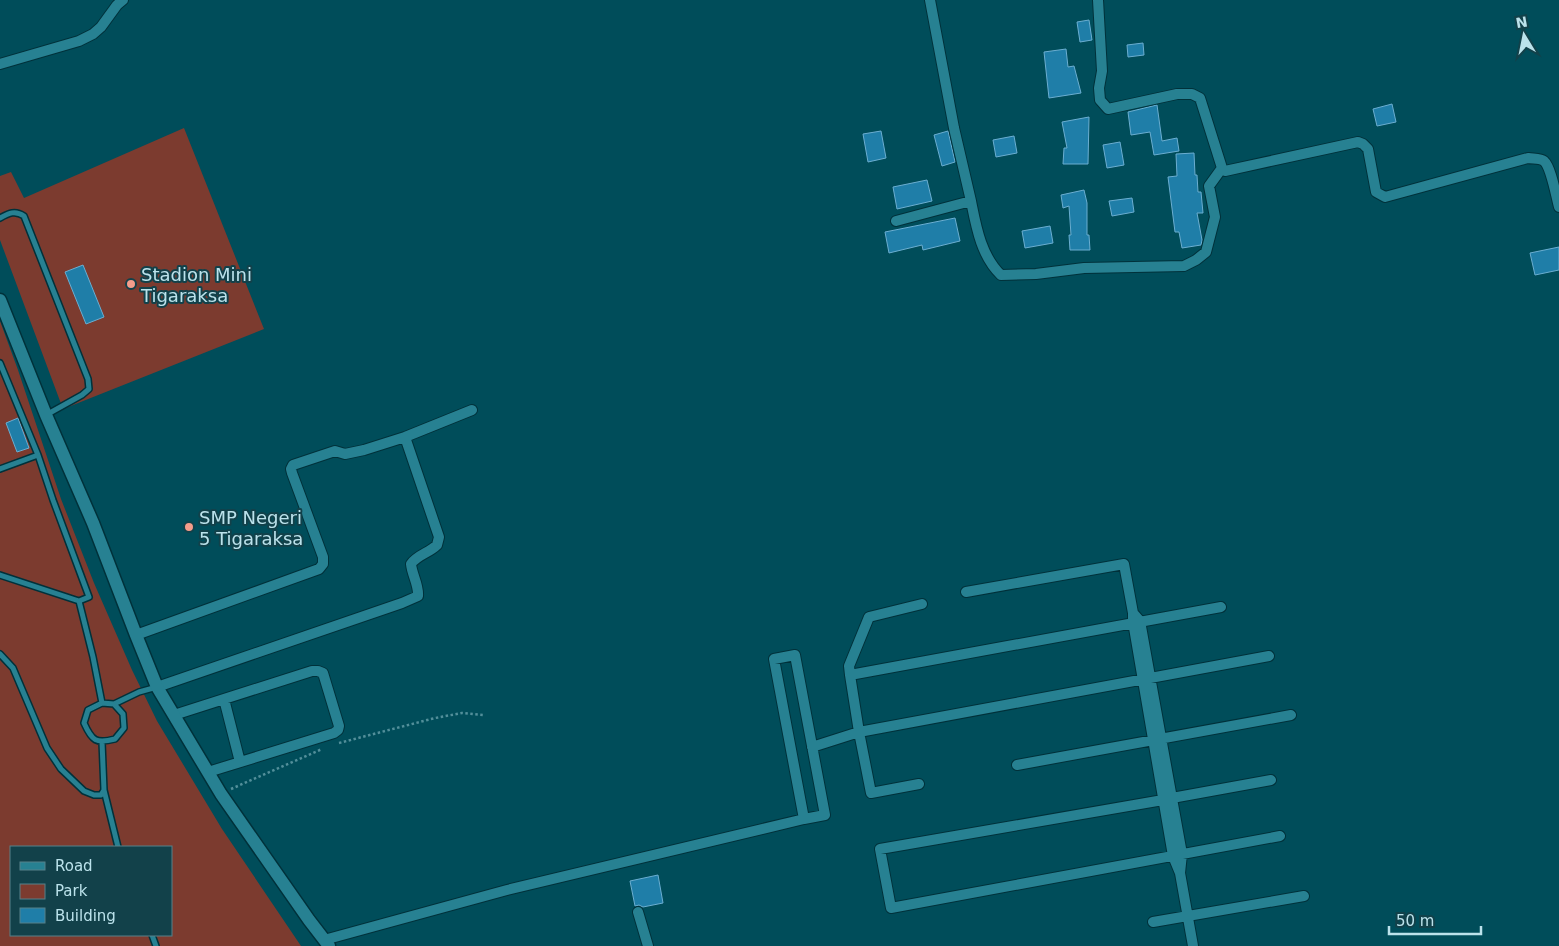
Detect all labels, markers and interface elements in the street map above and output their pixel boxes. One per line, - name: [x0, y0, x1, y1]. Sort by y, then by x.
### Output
- north arrow: [1499, 10, 1549, 60]
- text: N: [1515, 13, 1529, 31]
- place label: Stadion Mini Tigaraksa: [140, 264, 252, 306]
- marker: Stadion Mini Tigaraksa: [125, 278, 137, 290]
- place label: SMP Negeri 5 Tigaraksa: [199, 507, 303, 549]
- marker: SMP Negeri 5 Tigaraksa: [183, 521, 195, 533]
- legend: [10, 846, 172, 936]
- text: Road: [55, 857, 93, 875]
- text: Park: [55, 882, 88, 900]
- scale bar: [1389, 904, 1482, 936]
- text: Building: [55, 907, 116, 925]
- text: 50 m: [1396, 912, 1434, 930]

